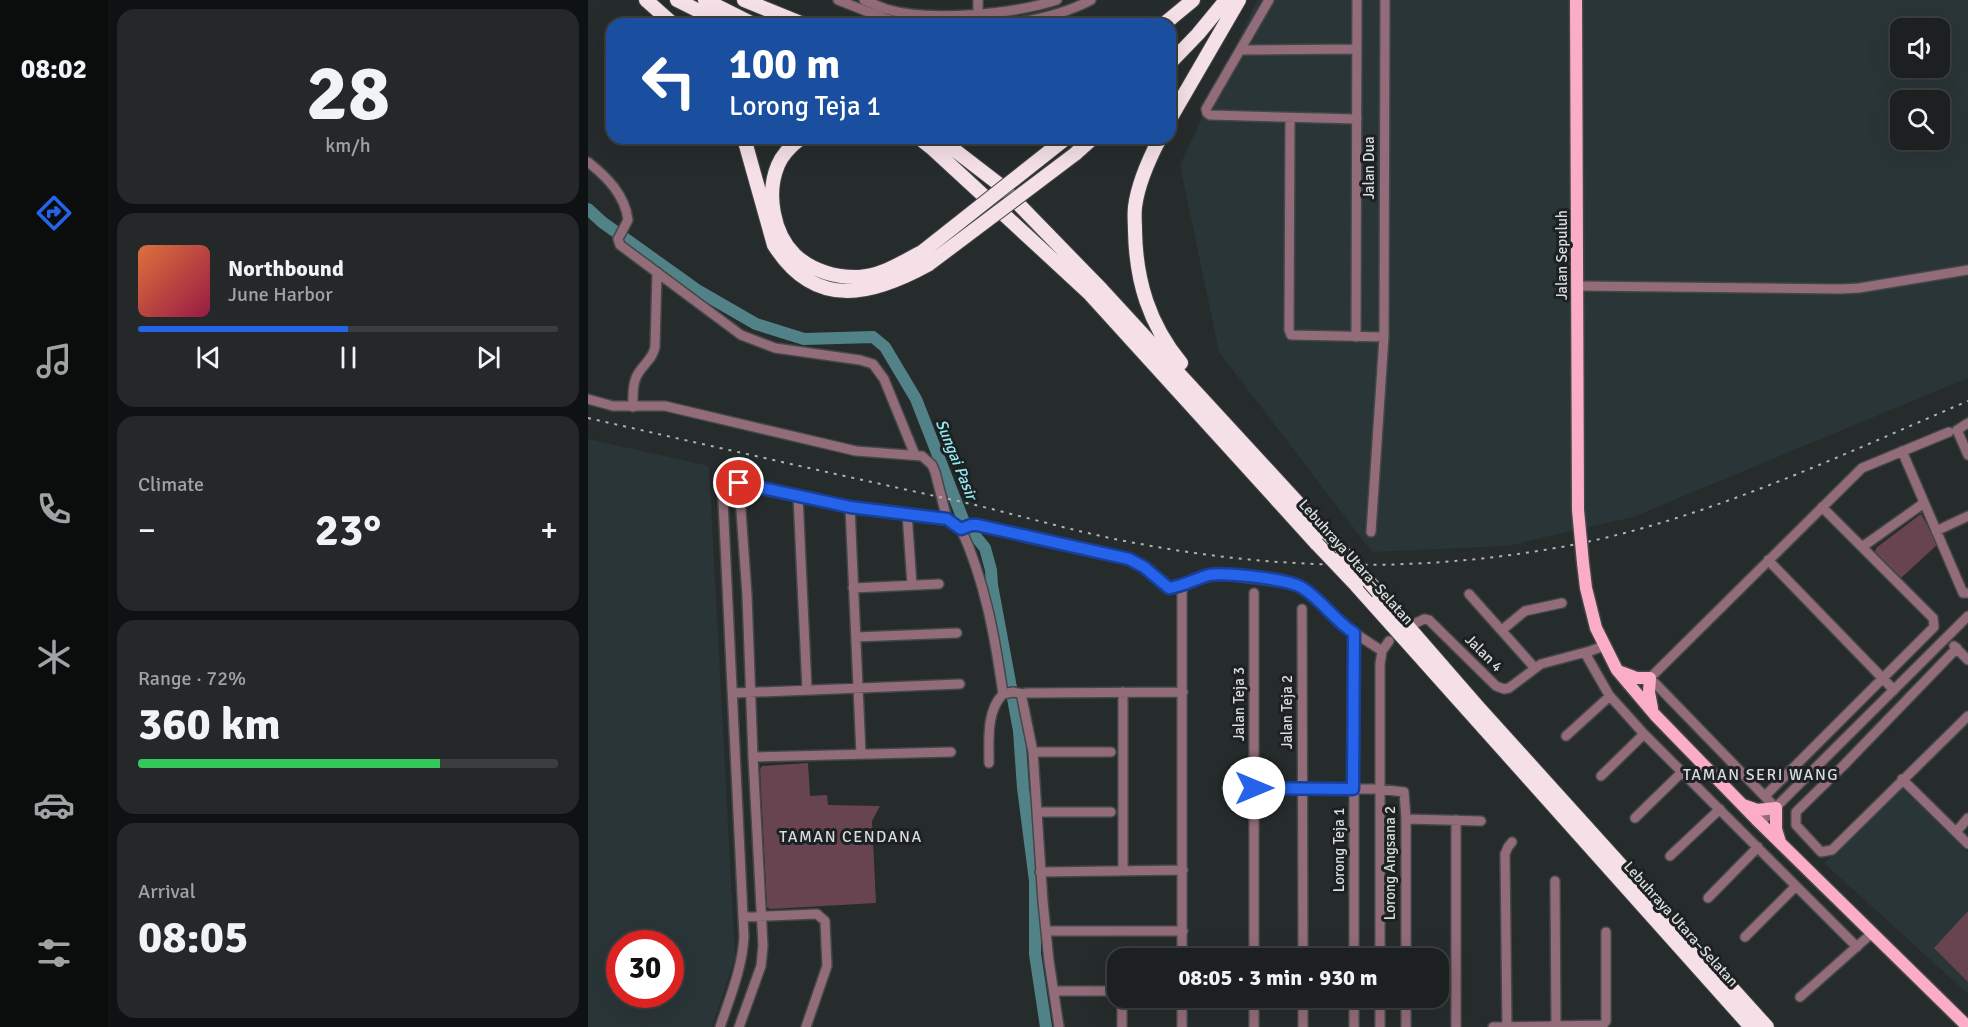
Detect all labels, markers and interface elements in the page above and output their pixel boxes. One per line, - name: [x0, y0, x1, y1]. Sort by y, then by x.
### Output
- map controls: [1890, 18, 1950, 150]
- button: sound: [1890, 18, 1950, 78]
- text: 100 m: [729, 39, 840, 90]
- icon: left: [630, 42, 708, 120]
- text: 28: [306, 46, 390, 142]
- text: 08:02: [21, 53, 87, 86]
- text: Lorong Teja 1: [729, 90, 881, 123]
- button: search: [1890, 90, 1950, 150]
- text: km/h: [325, 133, 371, 158]
- street label: Jalan Dua: [1360, 137, 1378, 199]
- icon: directions: [33, 192, 75, 234]
- street label: Jalan Sepuluh: [1553, 210, 1571, 300]
- text: Northbound: [228, 255, 344, 282]
- text: June Harbor: [228, 282, 333, 307]
- icon: music: [33, 340, 75, 382]
- icon: previous: [192, 341, 225, 374]
- icon: pause: [332, 341, 365, 374]
- icon: next: [472, 341, 505, 374]
- water label: Sungai Pasir: [931, 416, 982, 504]
- pin: [713, 457, 764, 508]
- icon: arrive: [722, 466, 755, 499]
- text: Climate: [138, 472, 204, 497]
- icon: phone: [33, 488, 75, 530]
- street label: Lebuhraya Utara–Selatan: [1295, 496, 1417, 628]
- text: 23°: [315, 503, 381, 558]
- text: −: [138, 510, 156, 551]
- text: +: [540, 510, 558, 551]
- street label: Jalan 4: [1462, 631, 1506, 675]
- icon: climate: [33, 636, 75, 678]
- text: Range · 72%: [138, 666, 246, 691]
- street label: Jalan Teja 3: [1230, 667, 1248, 741]
- street label: Jalan Teja 2: [1278, 675, 1296, 749]
- text: 360 km: [138, 697, 281, 752]
- position arrow: [1222, 756, 1286, 820]
- district label: TAMAN SERI WANG: [1683, 765, 1839, 785]
- icon: car: [33, 784, 75, 826]
- street label: Lorong Angsana 2: [1381, 806, 1399, 920]
- street label: Lorong Teja 1: [1330, 808, 1348, 892]
- district label: TAMAN CENDANA: [779, 827, 923, 847]
- street label: Lebuhraya Utara–Selatan: [1620, 858, 1742, 990]
- text: Arrival: [138, 879, 196, 904]
- text: 08:05: [138, 910, 248, 965]
- speed limit sign: 30: [606, 930, 684, 1008]
- icon: filters: [33, 932, 75, 974]
- text: 08:05 · 3 min · 930 m: [1178, 964, 1378, 991]

